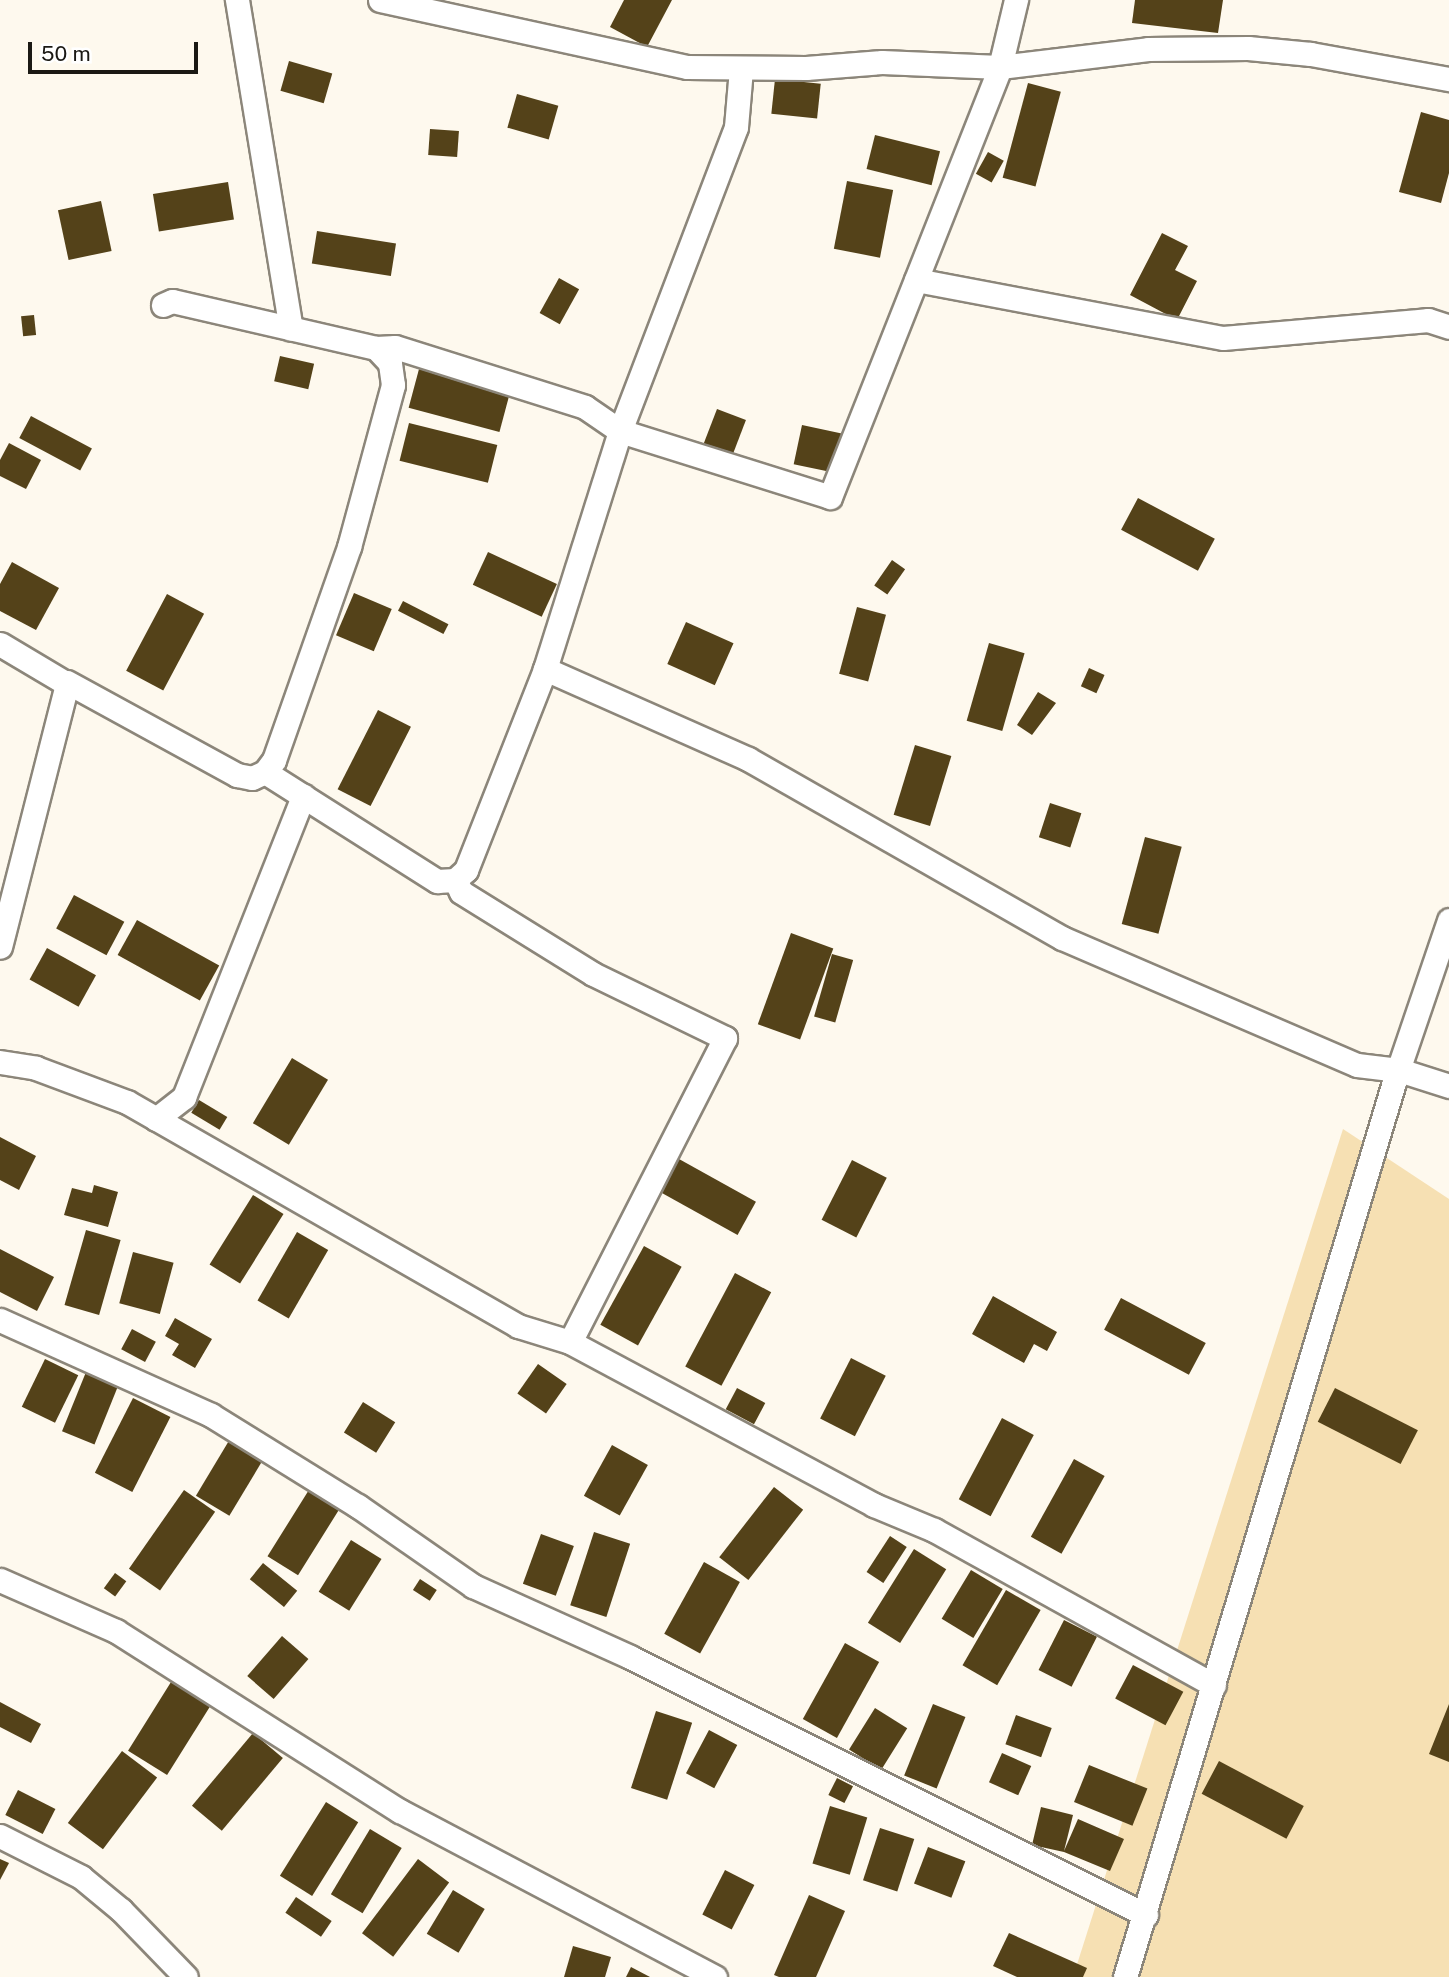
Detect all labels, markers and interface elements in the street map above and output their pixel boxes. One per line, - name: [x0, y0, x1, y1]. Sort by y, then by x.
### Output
- scale bar: [32, 28, 201, 72]
- text: 50 m: [41, 41, 91, 66]

